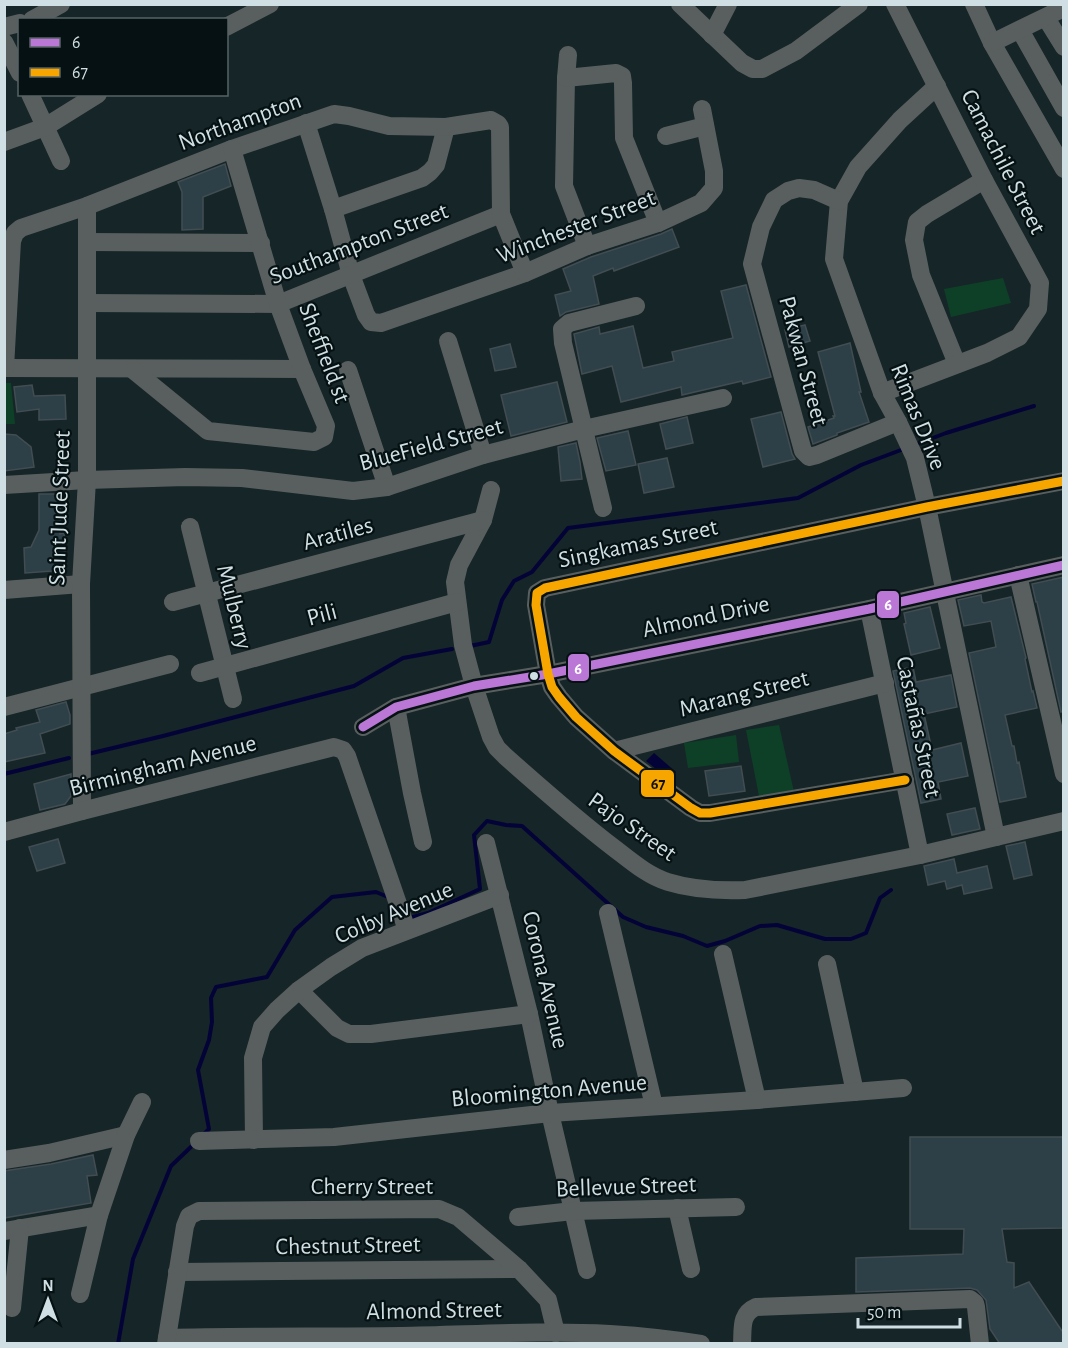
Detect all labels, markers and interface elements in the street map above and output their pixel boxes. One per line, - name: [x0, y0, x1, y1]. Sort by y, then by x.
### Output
- legend: [18, 18, 228, 96]
- text: 6: [72, 34, 80, 52]
- text: 67: [72, 64, 88, 82]
- street label: Camachile Street: [956, 86, 1050, 238]
- street label: Northampton: [175, 89, 305, 155]
- street label: Winchester Street: [493, 186, 659, 268]
- street label: Southampton Street: [266, 199, 452, 289]
- street label: Pakwan Street: [774, 293, 832, 429]
- street label: Sheffield st: [294, 300, 354, 407]
- street label: Rimas Drive: [886, 360, 950, 474]
- street label: BlueField Street: [357, 414, 506, 476]
- street label: Saint Jude Street: [45, 430, 75, 586]
- street label: Aratiles: [300, 513, 376, 555]
- street label: Singkamas Street: [556, 515, 720, 573]
- street label: Mulberry: [212, 562, 256, 652]
- line badge: 6: [876, 590, 900, 619]
- street label: Almond Drive: [640, 592, 772, 642]
- text: 6: [884, 597, 892, 613]
- street label: Pili: [304, 600, 340, 630]
- line badge: 6: [567, 653, 590, 682]
- street label: Castañas Street: [891, 654, 945, 800]
- text: 6: [574, 661, 582, 677]
- street label: Marang Street: [677, 666, 811, 722]
- unlabelled marker: [528, 670, 540, 682]
- street label: Birmingham Avenue: [67, 731, 259, 801]
- line badge: 67: [640, 769, 675, 798]
- text: 67: [651, 776, 665, 792]
- street label: Pajo Street: [584, 788, 681, 866]
- street label: Colby Avenue: [331, 877, 457, 949]
- street label: Corona Avenue: [518, 909, 572, 1051]
- street label: Bloomington Avenue: [450, 1070, 648, 1112]
- street label: Bellevue Street: [555, 1173, 697, 1201]
- street label: Cherry Street: [311, 1175, 434, 1199]
- street label: Chestnut Street: [275, 1233, 421, 1259]
- north arrow: [18, 1270, 78, 1330]
- text: N: [42, 1278, 54, 1294]
- scale bar: [858, 1291, 960, 1329]
- street label: Almond Street: [366, 1298, 502, 1324]
- text: 50 m: [867, 1304, 901, 1322]

